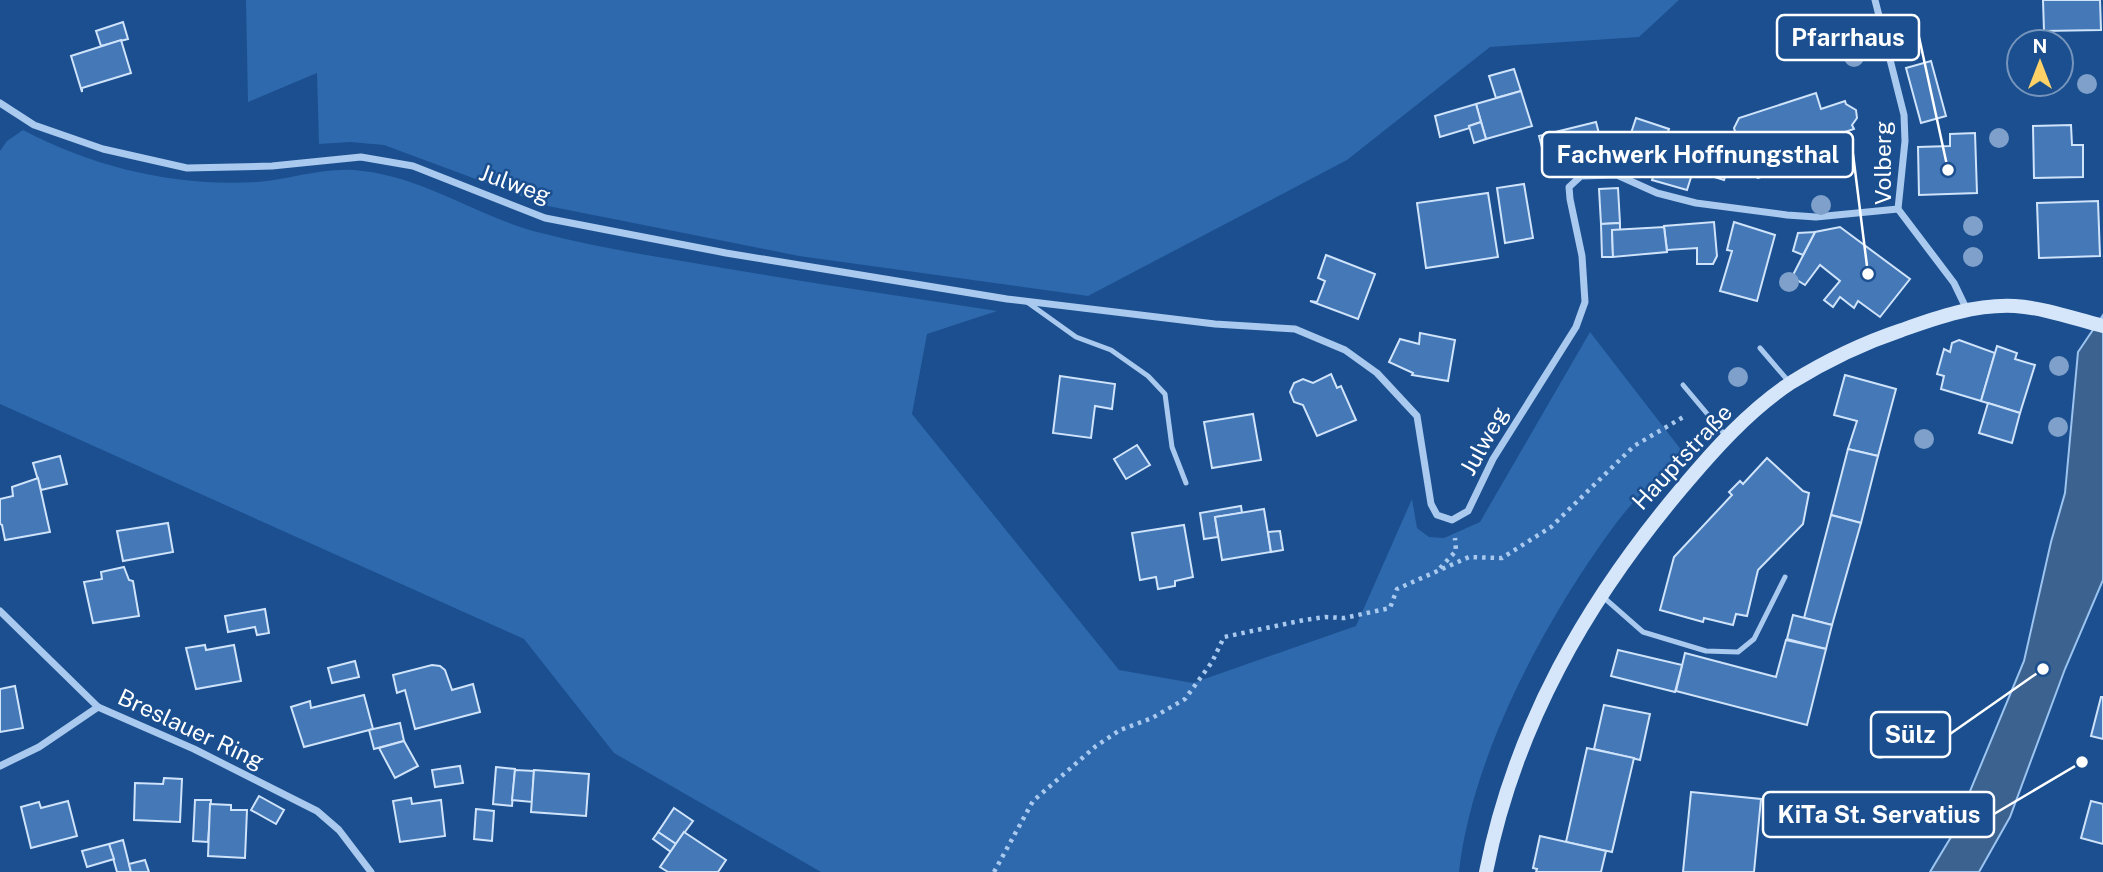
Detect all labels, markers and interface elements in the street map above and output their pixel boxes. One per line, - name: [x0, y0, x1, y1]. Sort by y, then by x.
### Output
- callout: Pfarrhaus: [1777, 15, 1919, 60]
- text: Pfarrhaus: [1791, 23, 1905, 51]
- north arrow: [2005, 28, 2075, 98]
- text: N: [2033, 35, 2047, 57]
- street label: Volberg: [1869, 121, 1896, 205]
- callout: Fachwerk Hoffnungsthal: [1542, 132, 1853, 177]
- text: Fachwerk Hoffnungsthal: [1557, 140, 1839, 168]
- street label: Julweg: [476, 158, 555, 209]
- street label: Hauptstraße: [1626, 398, 1737, 515]
- street label: Julweg: [1454, 402, 1513, 480]
- street label: Breslauer Ring: [114, 683, 269, 774]
- callout: Sülz: [1871, 712, 1950, 757]
- text: Sülz: [1885, 720, 1936, 748]
- callout: KiTa St. Servatius: [1763, 792, 1994, 837]
- text: KiTa St. Servatius: [1777, 800, 1981, 828]

